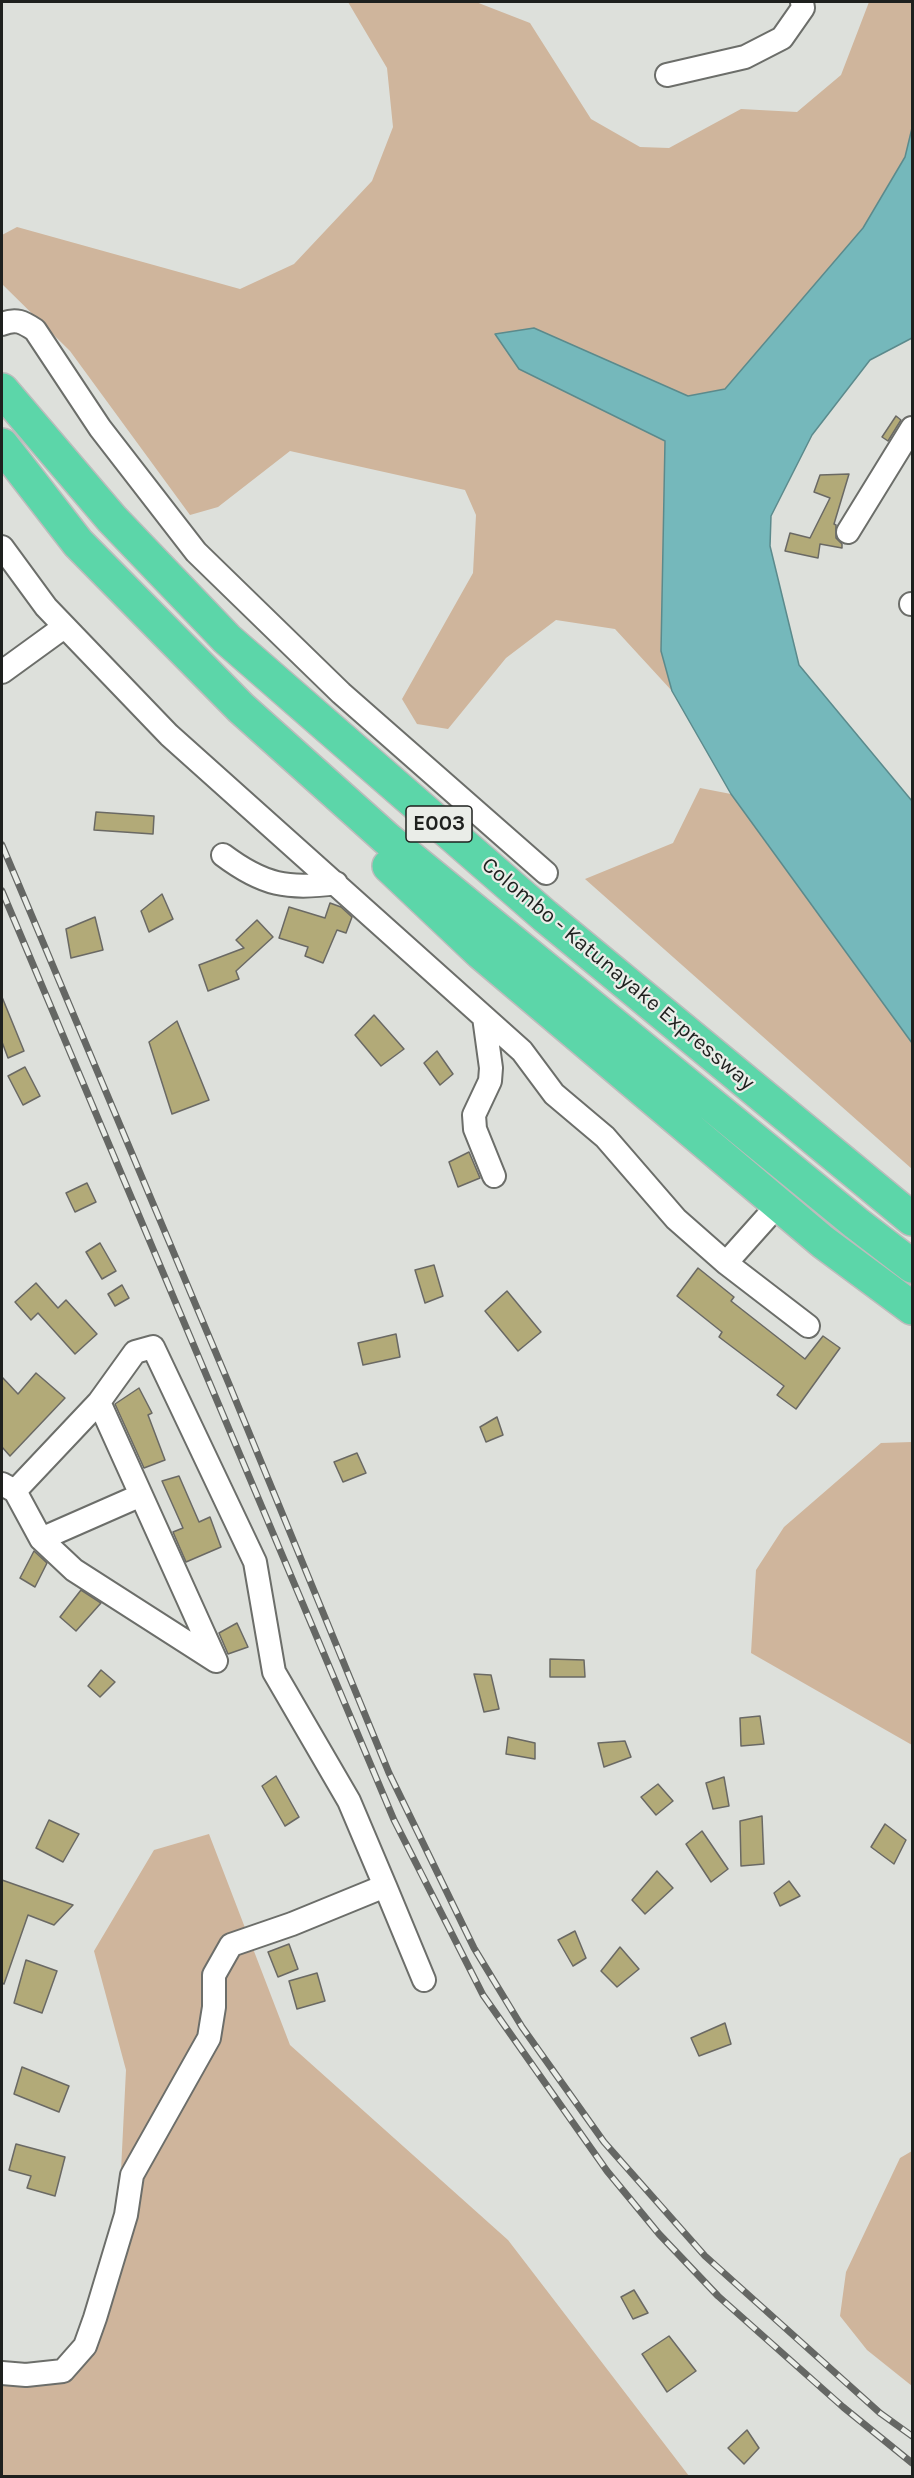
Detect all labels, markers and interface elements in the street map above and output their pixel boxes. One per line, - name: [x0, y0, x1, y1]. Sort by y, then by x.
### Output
- road number: E003: [406, 806, 472, 842]
- street label: Colombo - Katunayake Expressway: [476, 852, 760, 1096]

